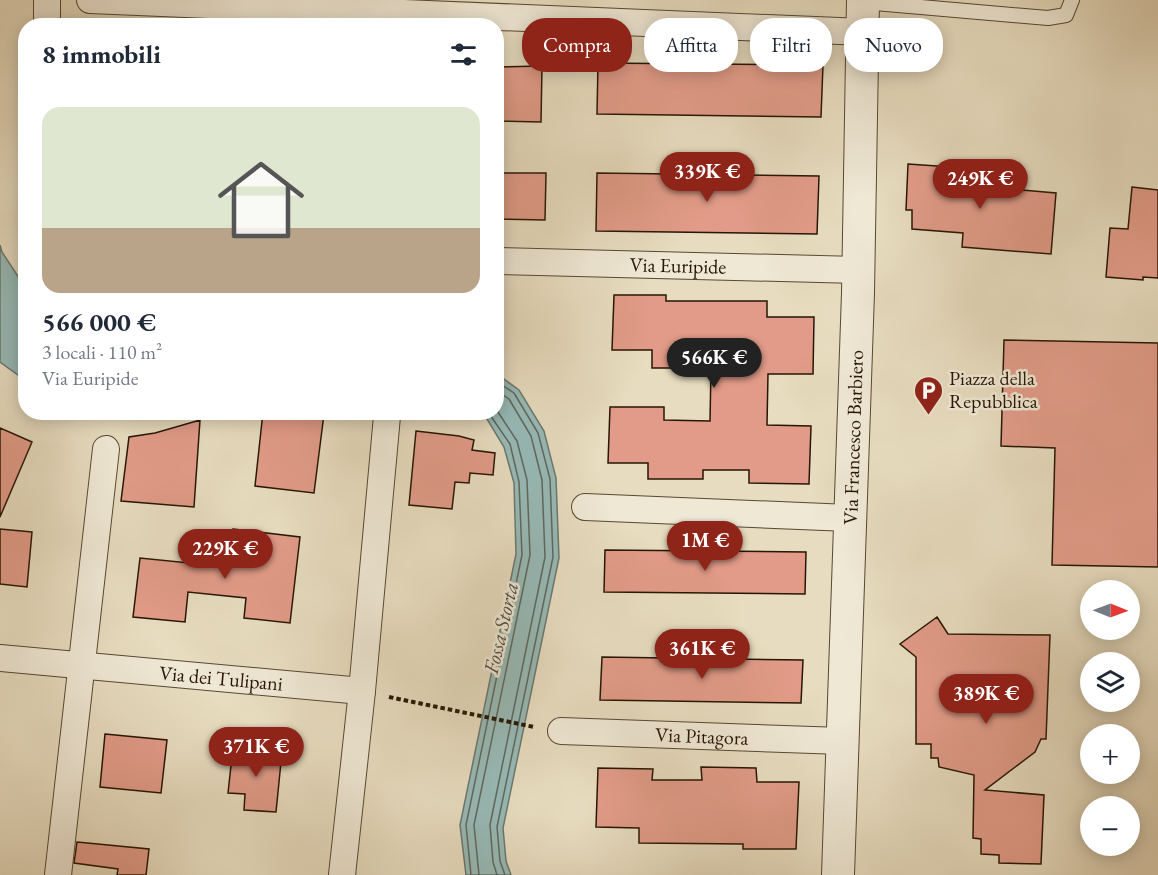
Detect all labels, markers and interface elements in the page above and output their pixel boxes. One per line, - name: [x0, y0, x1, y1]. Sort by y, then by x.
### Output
- chip: Compra: [522, 18, 632, 72]
- chip: Affitta: [644, 18, 738, 72]
- chip: Filtri: [750, 18, 832, 72]
- chip: Nuovo: [844, 18, 943, 72]
- text: 8 immobili: [42, 37, 161, 71]
- icon: filters: [447, 38, 480, 71]
- icon: home: [207, 146, 315, 254]
- pin: 339K €: [658, 152, 756, 203]
- text: 339K €: [674, 158, 740, 184]
- pin: 249K €: [931, 159, 1029, 210]
- text: 249K €: [947, 165, 1013, 191]
- street label: Via Euripide: [629, 251, 727, 280]
- text: 566 000 €: [42, 305, 156, 339]
- pin: 566K €: [665, 338, 763, 389]
- text: 3 locali · 110 m²: [42, 339, 162, 365]
- text: 566K €: [681, 344, 747, 370]
- street label: Via Francesco Barbiero: [837, 349, 869, 525]
- text: Via Euripide: [42, 365, 139, 391]
- place label: Piazza della Repubblica: [949, 365, 1038, 414]
- parking icon: Piazza della Repubblica: [912, 374, 944, 416]
- pin: 1M €: [669, 521, 741, 572]
- text: 1M €: [681, 527, 729, 553]
- pin: 229K €: [176, 529, 274, 580]
- text: 229K €: [192, 535, 258, 561]
- water label: Fossa Storta: [477, 579, 524, 677]
- north arrow: [1080, 580, 1140, 640]
- map controls: [1080, 580, 1140, 856]
- pin: 361K €: [653, 629, 751, 680]
- text: 361K €: [669, 635, 735, 661]
- button: layers: [1080, 652, 1140, 712]
- street label: Via dei Tulipani: [158, 660, 284, 697]
- pin: 389K €: [937, 674, 1035, 725]
- text: 389K €: [953, 680, 1019, 706]
- street label: Via Pitagora: [655, 721, 749, 751]
- button: +: [1080, 724, 1140, 784]
- pin: 371K €: [207, 727, 305, 778]
- text: 371K €: [223, 733, 289, 759]
- button: −: [1080, 796, 1140, 856]

